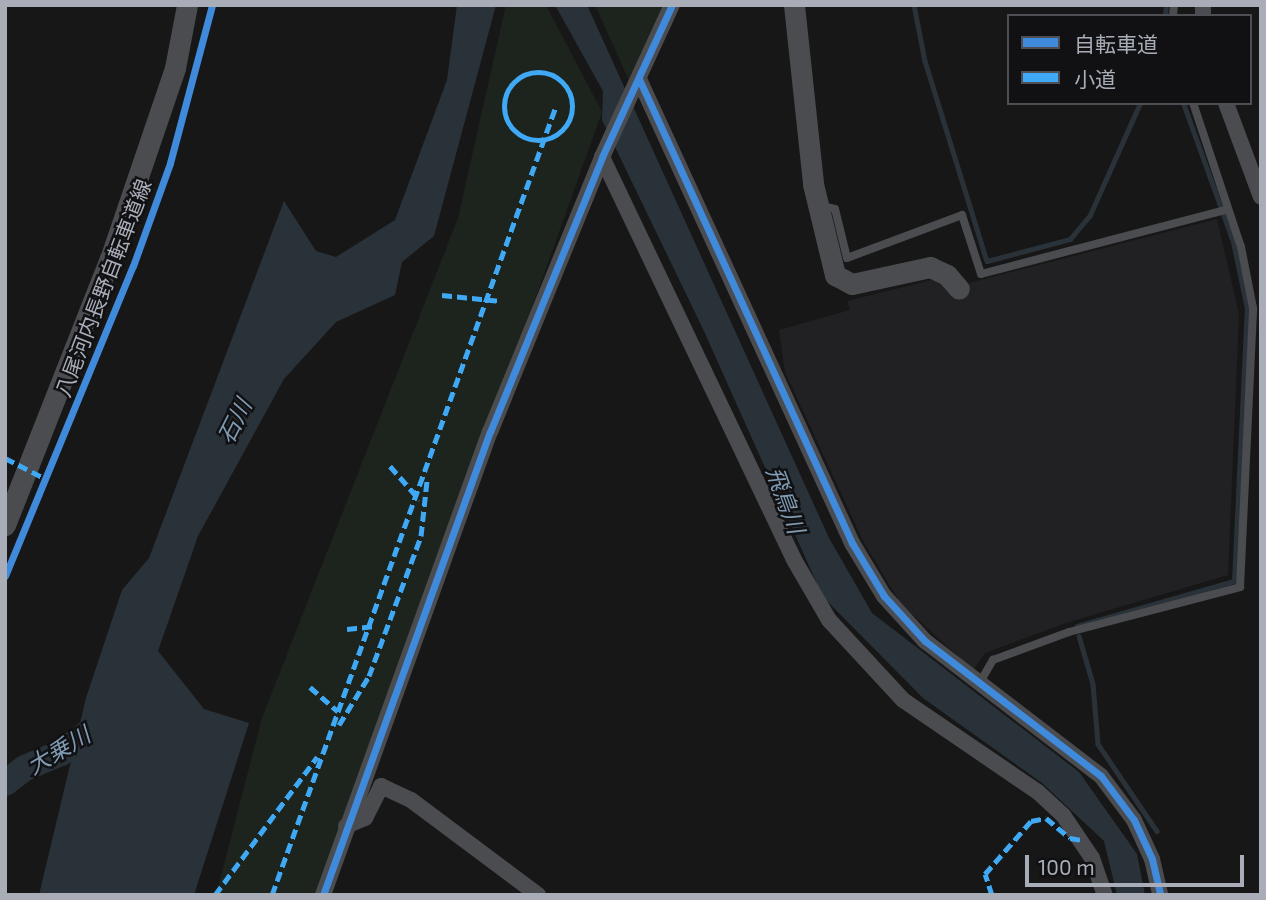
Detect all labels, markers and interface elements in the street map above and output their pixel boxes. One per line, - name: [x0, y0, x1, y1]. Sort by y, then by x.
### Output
- legend: [1007, 14, 1252, 105]
- text: 自転車道: [1074, 31, 1158, 56]
- text: 小道: [1074, 66, 1116, 91]
- street label: 八尾河内長野自転車道線: [50, 176, 156, 400]
- water label: 石川: [211, 394, 257, 448]
- water label: 飛鳥川: [761, 463, 811, 537]
- water label: 大乗川: [21, 720, 95, 780]
- scale bar: [1028, 841, 1247, 885]
- text: 100 m: [1038, 854, 1095, 879]

